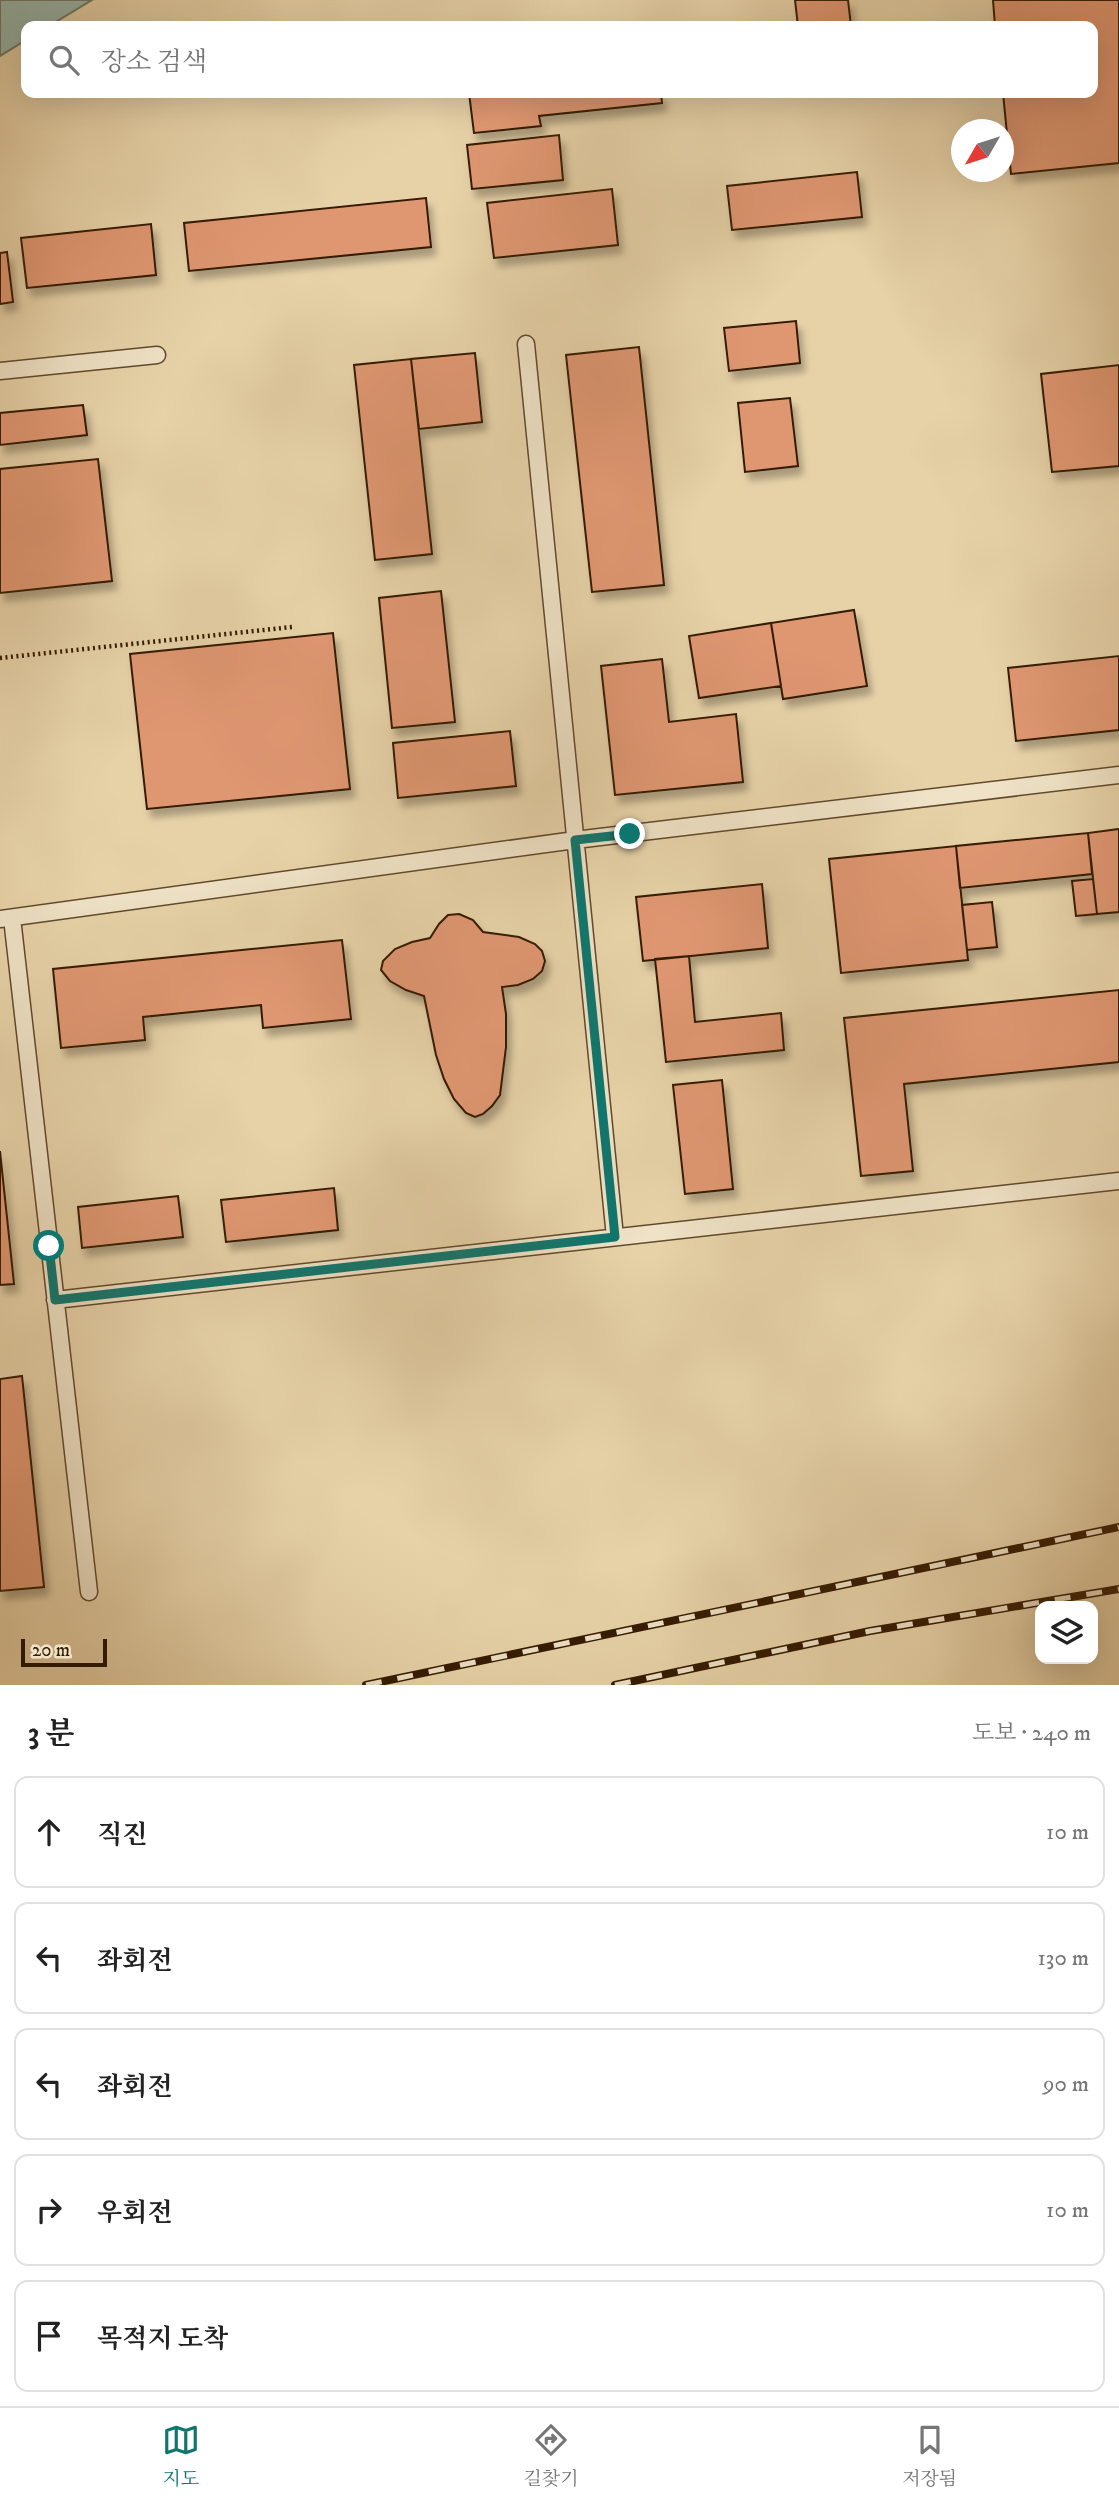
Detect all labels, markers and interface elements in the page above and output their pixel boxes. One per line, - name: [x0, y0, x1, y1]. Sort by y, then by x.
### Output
- search box: [21, 21, 1098, 98]
- icon: search: [45, 41, 83, 79]
- text: 장소 검색: [101, 46, 207, 79]
- north arrow: [951, 119, 1014, 182]
- route end: [614, 818, 645, 849]
- route start: [33, 1230, 64, 1261]
- map controls: [1035, 1601, 1098, 1664]
- button: layers: [1035, 1601, 1098, 1664]
- scale bar: [21, 1636, 107, 1668]
- text: 20 m: [32, 1639, 70, 1662]
- text: 3 분: [28, 1716, 75, 1753]
- text: 도보 · 240 m: [972, 1719, 1091, 1748]
- icon: ahead: [30, 1813, 68, 1851]
- text: 10 m: [1046, 1818, 1089, 1847]
- text: 직진: [97, 1819, 147, 1852]
- icon: left: [30, 1939, 68, 1977]
- text: 130 m: [1037, 1944, 1089, 1973]
- text: 좌회전: [97, 1945, 172, 1978]
- icon: left: [30, 2065, 68, 2103]
- text: 90 m: [1043, 2070, 1089, 2099]
- text: 좌회전: [97, 2071, 172, 2104]
- icon: right: [30, 2191, 68, 2229]
- text: 10 m: [1046, 2196, 1089, 2225]
- text: 우회전: [97, 2197, 172, 2230]
- icon: arrive: [30, 2317, 68, 2355]
- text: 목적지 도착: [97, 2323, 228, 2356]
- tab: 지도: [162, 2421, 200, 2491]
- tab: 길찾기: [523, 2421, 579, 2491]
- tab: 저장됨: [902, 2421, 957, 2491]

